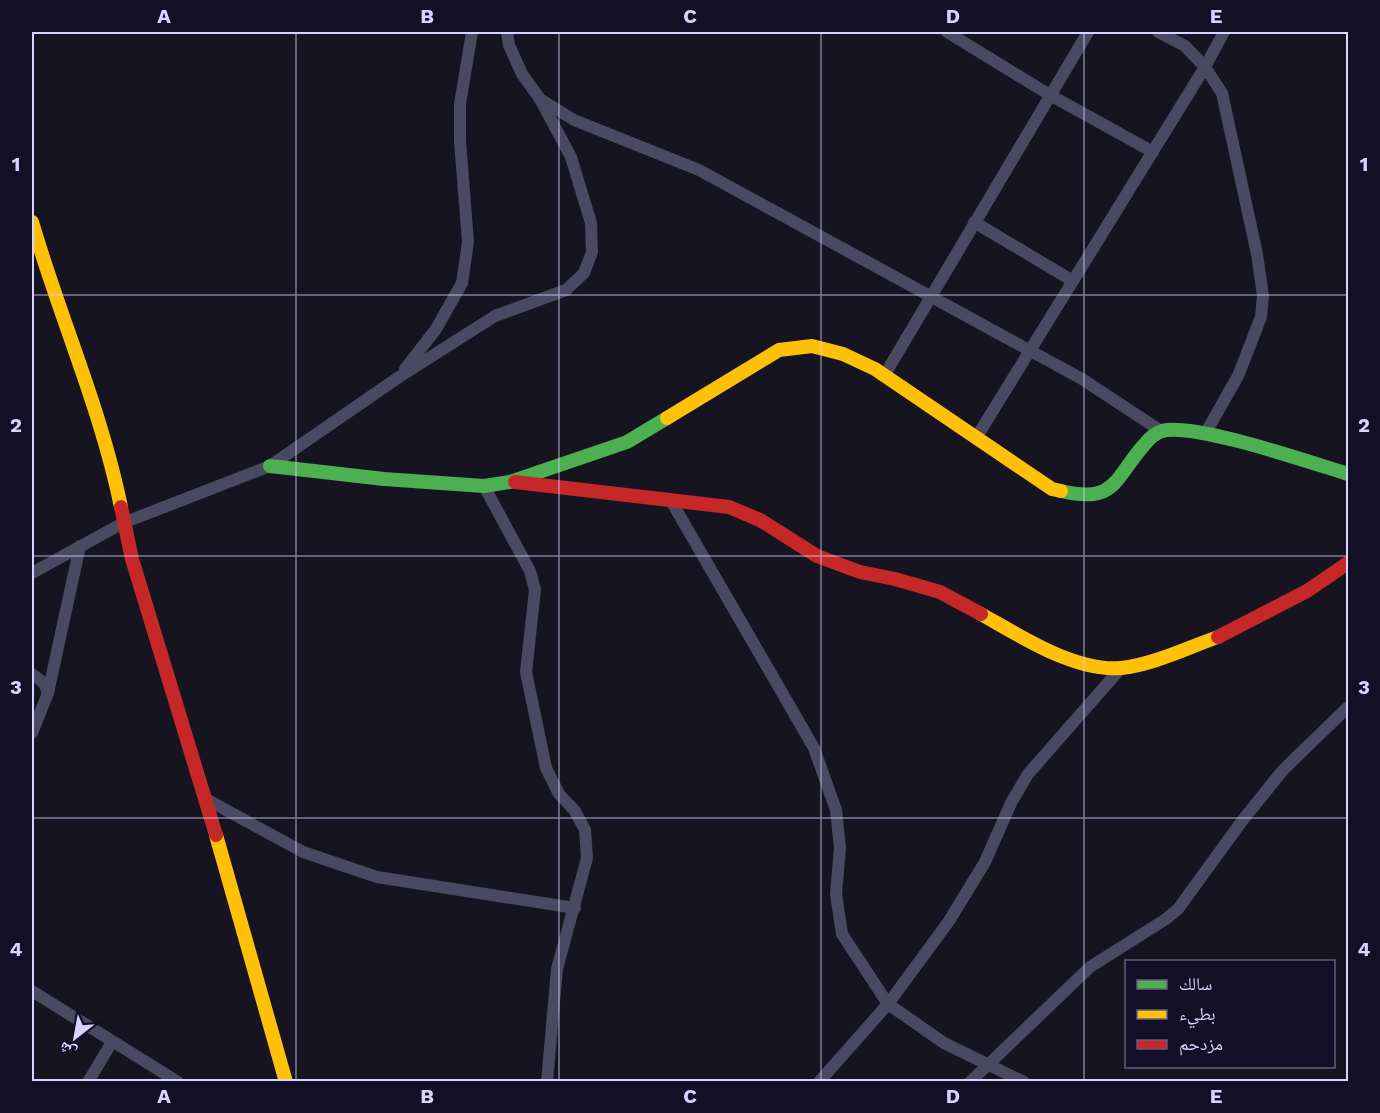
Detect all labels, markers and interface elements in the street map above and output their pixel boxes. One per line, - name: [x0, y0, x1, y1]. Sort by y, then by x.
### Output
- text: A: [157, 4, 171, 28]
- text: B: [420, 4, 434, 28]
- text: C: [683, 4, 697, 28]
- text: D: [946, 4, 960, 28]
- text: E: [1210, 4, 1222, 28]
- text: 1: [12, 152, 20, 176]
- text: 1: [1360, 152, 1368, 176]
- text: 2: [10, 413, 22, 437]
- text: 2: [1358, 413, 1370, 437]
- text: 3: [10, 675, 22, 699]
- text: 3: [1358, 675, 1370, 699]
- text: 4: [10, 937, 23, 961]
- text: 4: [1358, 937, 1371, 961]
- legend: [1125, 960, 1335, 1068]
- text: سالك: [1179, 973, 1212, 994]
- text: بطيء: [1179, 1003, 1216, 1029]
- north arrow: [45, 1008, 105, 1068]
- text: مزدحم: [1179, 1033, 1223, 1056]
- text: ش: [55, 1038, 80, 1063]
- text: A: [157, 1084, 171, 1108]
- text: B: [420, 1084, 434, 1108]
- text: C: [683, 1084, 697, 1108]
- text: D: [946, 1084, 960, 1108]
- text: E: [1210, 1084, 1222, 1108]

